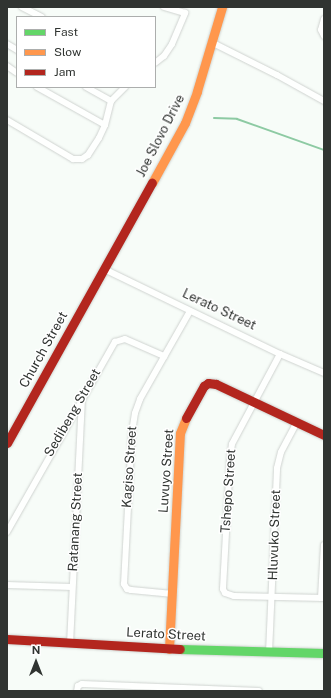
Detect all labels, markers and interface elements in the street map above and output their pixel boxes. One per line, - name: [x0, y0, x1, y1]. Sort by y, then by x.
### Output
- legend: [16, 16, 156, 88]
- text: Fast: [54, 25, 78, 39]
- text: Slow: [54, 45, 81, 59]
- text: Jam: [54, 65, 76, 79]
- street label: Joe Slovo Drive: [134, 92, 188, 180]
- street label: Lerato Street: [180, 286, 258, 334]
- street label: Church Street: [17, 309, 71, 391]
- street label: Sedibeng Street: [41, 366, 105, 460]
- street label: Kagiso Street: [119, 425, 141, 509]
- street label: Luvuyo Street: [156, 428, 178, 514]
- street label: Tshepo Street: [218, 448, 240, 534]
- street label: Ratanang Street: [66, 472, 86, 572]
- street label: Hluvuko Street: [266, 489, 284, 581]
- street label: Lerato Street: [126, 625, 206, 645]
- north arrow: [16, 642, 56, 682]
- text: N: [32, 644, 40, 656]

